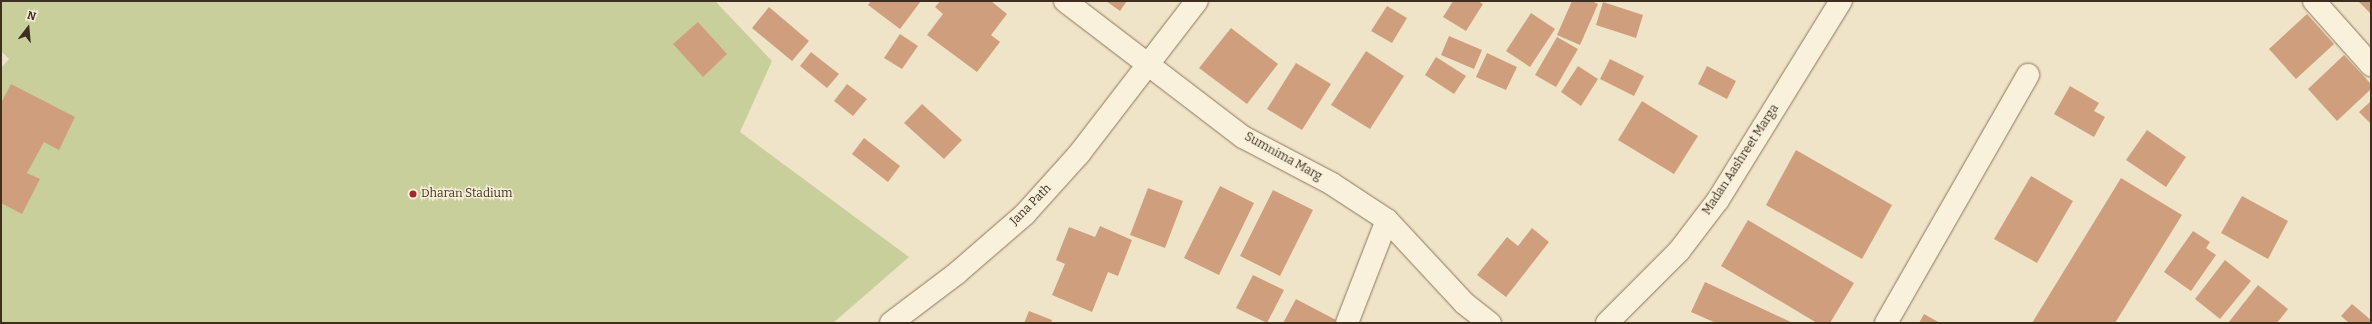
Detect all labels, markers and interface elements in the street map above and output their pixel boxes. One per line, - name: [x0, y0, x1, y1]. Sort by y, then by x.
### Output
- north arrow: [8, 8, 48, 48]
- text: N: [26, 9, 37, 23]
- street label: Madan Aashreet Marga: [1700, 102, 1782, 218]
- street label: Sumnima Marg: [1242, 130, 1324, 184]
- street label: Jana Path: [1008, 182, 1054, 228]
- place label: Dharan Stadium: [421, 187, 512, 201]
- marker: Dharan Stadium: [408, 189, 418, 199]

